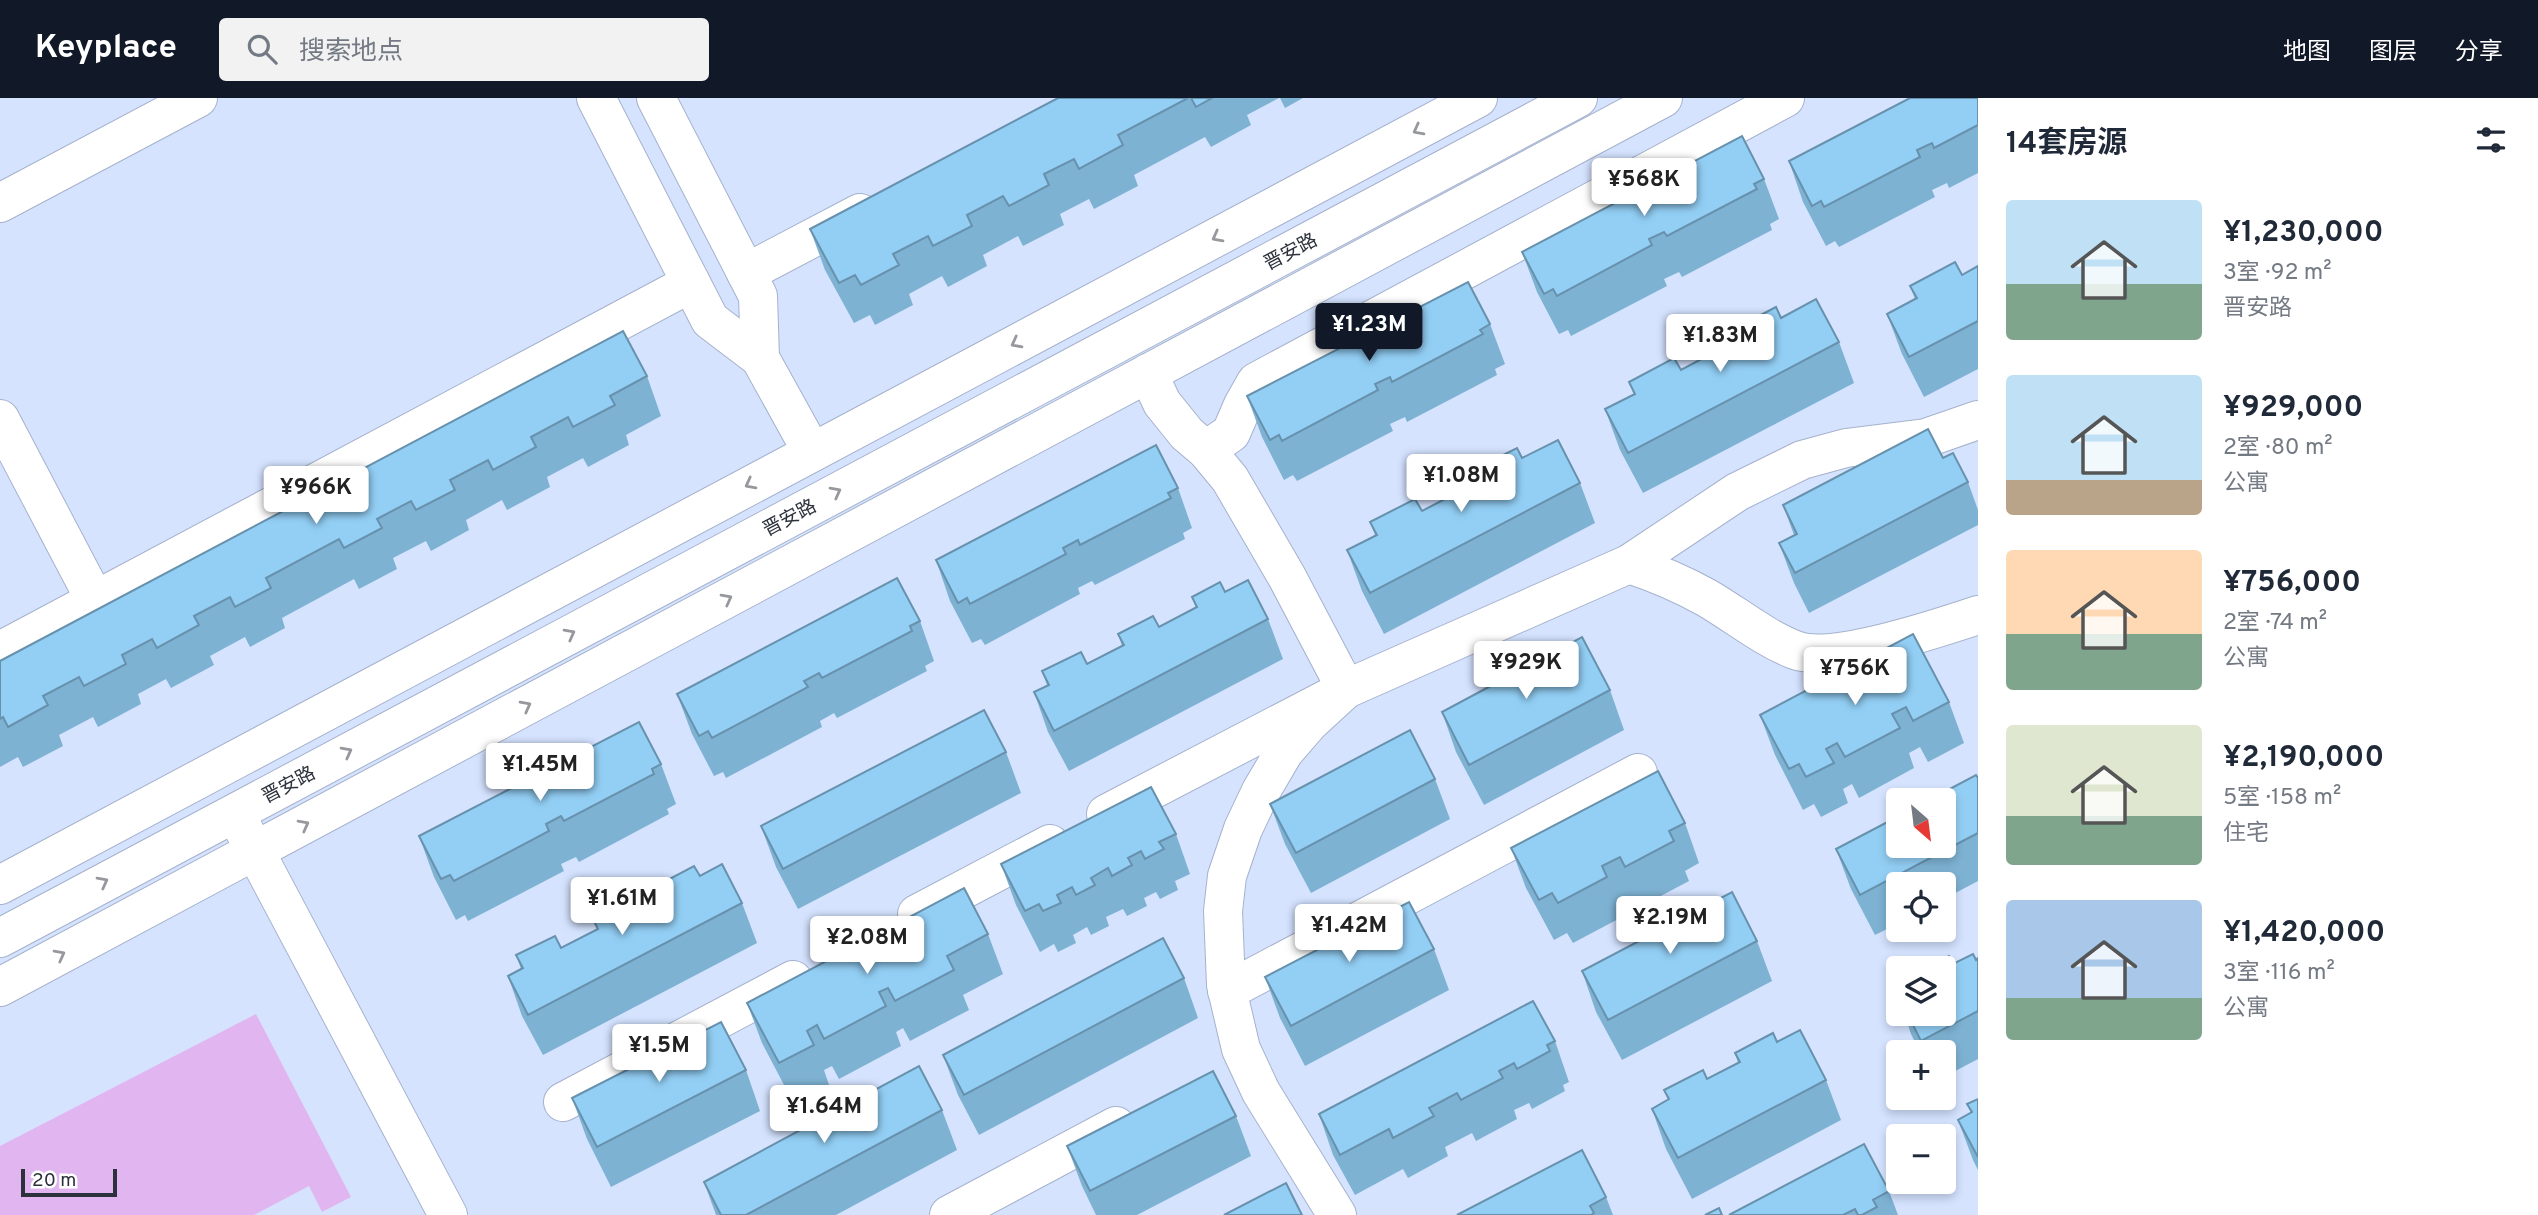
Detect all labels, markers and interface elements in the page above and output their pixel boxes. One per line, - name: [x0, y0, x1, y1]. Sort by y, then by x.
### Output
- search box: [219, 18, 709, 81]
- text: Keyplace: [35, 28, 177, 70]
- icon: search: [243, 30, 281, 68]
- text: 搜索地点: [299, 36, 403, 69]
- text: 地图: [2283, 38, 2331, 68]
- text: 图层: [2369, 38, 2417, 68]
- text: 分享: [2455, 38, 2503, 68]
- icon: filters: [2472, 121, 2510, 159]
- one-way arrow: [1413, 122, 1425, 135]
- text: 14套房源: [2006, 126, 2127, 163]
- pin: ¥568K: [1595, 158, 1693, 218]
- text: ¥568K: [1608, 166, 1680, 195]
- text: ¥1,230,000: [2223, 215, 2383, 252]
- one-way arrow: [1212, 228, 1224, 242]
- icon: home: [2062, 228, 2146, 312]
- street label: 晋安路: [1260, 229, 1322, 277]
- text: 3室 · 92 m²: [2223, 259, 2332, 288]
- text: 晋安路: [2223, 295, 2292, 324]
- pin: ¥1.23M: [1312, 303, 1426, 363]
- text: ¥1.23M: [1331, 311, 1407, 340]
- pin: ¥1.83M: [1663, 314, 1777, 374]
- text: ¥1.83M: [1682, 322, 1758, 351]
- one-way arrow: [1011, 335, 1023, 349]
- text: ¥929,000: [2223, 390, 2363, 427]
- icon: home: [2062, 403, 2146, 487]
- text: 2室 · 80 m²: [2223, 434, 2333, 463]
- pin: ¥1.08M: [1404, 454, 1518, 514]
- text: ¥1.08M: [1423, 462, 1499, 491]
- pin: ¥966K: [267, 466, 365, 526]
- text: 公寓: [2223, 470, 2269, 499]
- text: ¥966K: [280, 474, 352, 503]
- one-way arrow: [745, 476, 757, 490]
- one-way arrow: [828, 487, 841, 501]
- street label: 晋安路: [759, 495, 821, 543]
- text: ¥756,000: [2223, 565, 2361, 602]
- icon: home: [2062, 578, 2146, 662]
- one-way arrow: [720, 594, 732, 607]
- text: 2室 · 74 m²: [2223, 609, 2327, 638]
- one-way arrow: [563, 628, 575, 642]
- pin: ¥929K: [1477, 642, 1575, 701]
- text: 公寓: [2223, 645, 2269, 674]
- pin: ¥756K: [1806, 648, 1904, 707]
- text: ¥929K: [1490, 649, 1562, 678]
- text: ¥756K: [1820, 655, 1890, 684]
- one-way arrow: [519, 701, 532, 714]
- text: ¥2,190,000: [2223, 740, 2384, 777]
- pin: ¥1.45M: [483, 744, 597, 803]
- one-way arrow: [340, 747, 353, 760]
- text: ¥1.45M: [502, 751, 578, 780]
- icon: home: [2062, 753, 2146, 837]
- street label: 晋安路: [258, 762, 320, 810]
- text: 5室 · 158 m²: [2223, 784, 2341, 813]
- north arrow: [1886, 788, 1956, 858]
- map controls: [1886, 788, 1956, 1194]
- one-way arrow: [297, 820, 309, 833]
- text: 住宅: [2223, 820, 2269, 849]
- button: locate: [1886, 872, 1956, 942]
- one-way arrow: [96, 877, 109, 891]
- pin: ¥1.61M: [565, 878, 679, 937]
- text: ¥1.61M: [587, 885, 657, 914]
- pin: ¥2.19M: [1613, 896, 1727, 956]
- pin: ¥1.42M: [1292, 904, 1406, 964]
- text: ¥2.19M: [1632, 904, 1708, 933]
- text: ¥1.42M: [1311, 912, 1387, 941]
- text: ¥1,420,000: [2223, 915, 2385, 952]
- pin: ¥2.08M: [810, 916, 924, 976]
- text: ¥2.08M: [826, 924, 908, 953]
- icon: home: [2062, 928, 2146, 1012]
- one-way arrow: [53, 950, 65, 964]
- button: layers: [1886, 956, 1956, 1026]
- text: 3室 · 116 m²: [2223, 959, 2335, 988]
- text: 公寓: [2223, 995, 2269, 1024]
- pin: ¥1.5M: [610, 1024, 708, 1084]
- text: ¥1.5M: [628, 1032, 690, 1061]
- button: +: [1886, 1040, 1956, 1110]
- pin: ¥1.64M: [767, 1086, 881, 1145]
- text: ¥1.64M: [786, 1093, 862, 1122]
- button: −: [1886, 1124, 1956, 1194]
- scale bar: [21, 1166, 117, 1198]
- text: 20 m: [32, 1169, 76, 1193]

